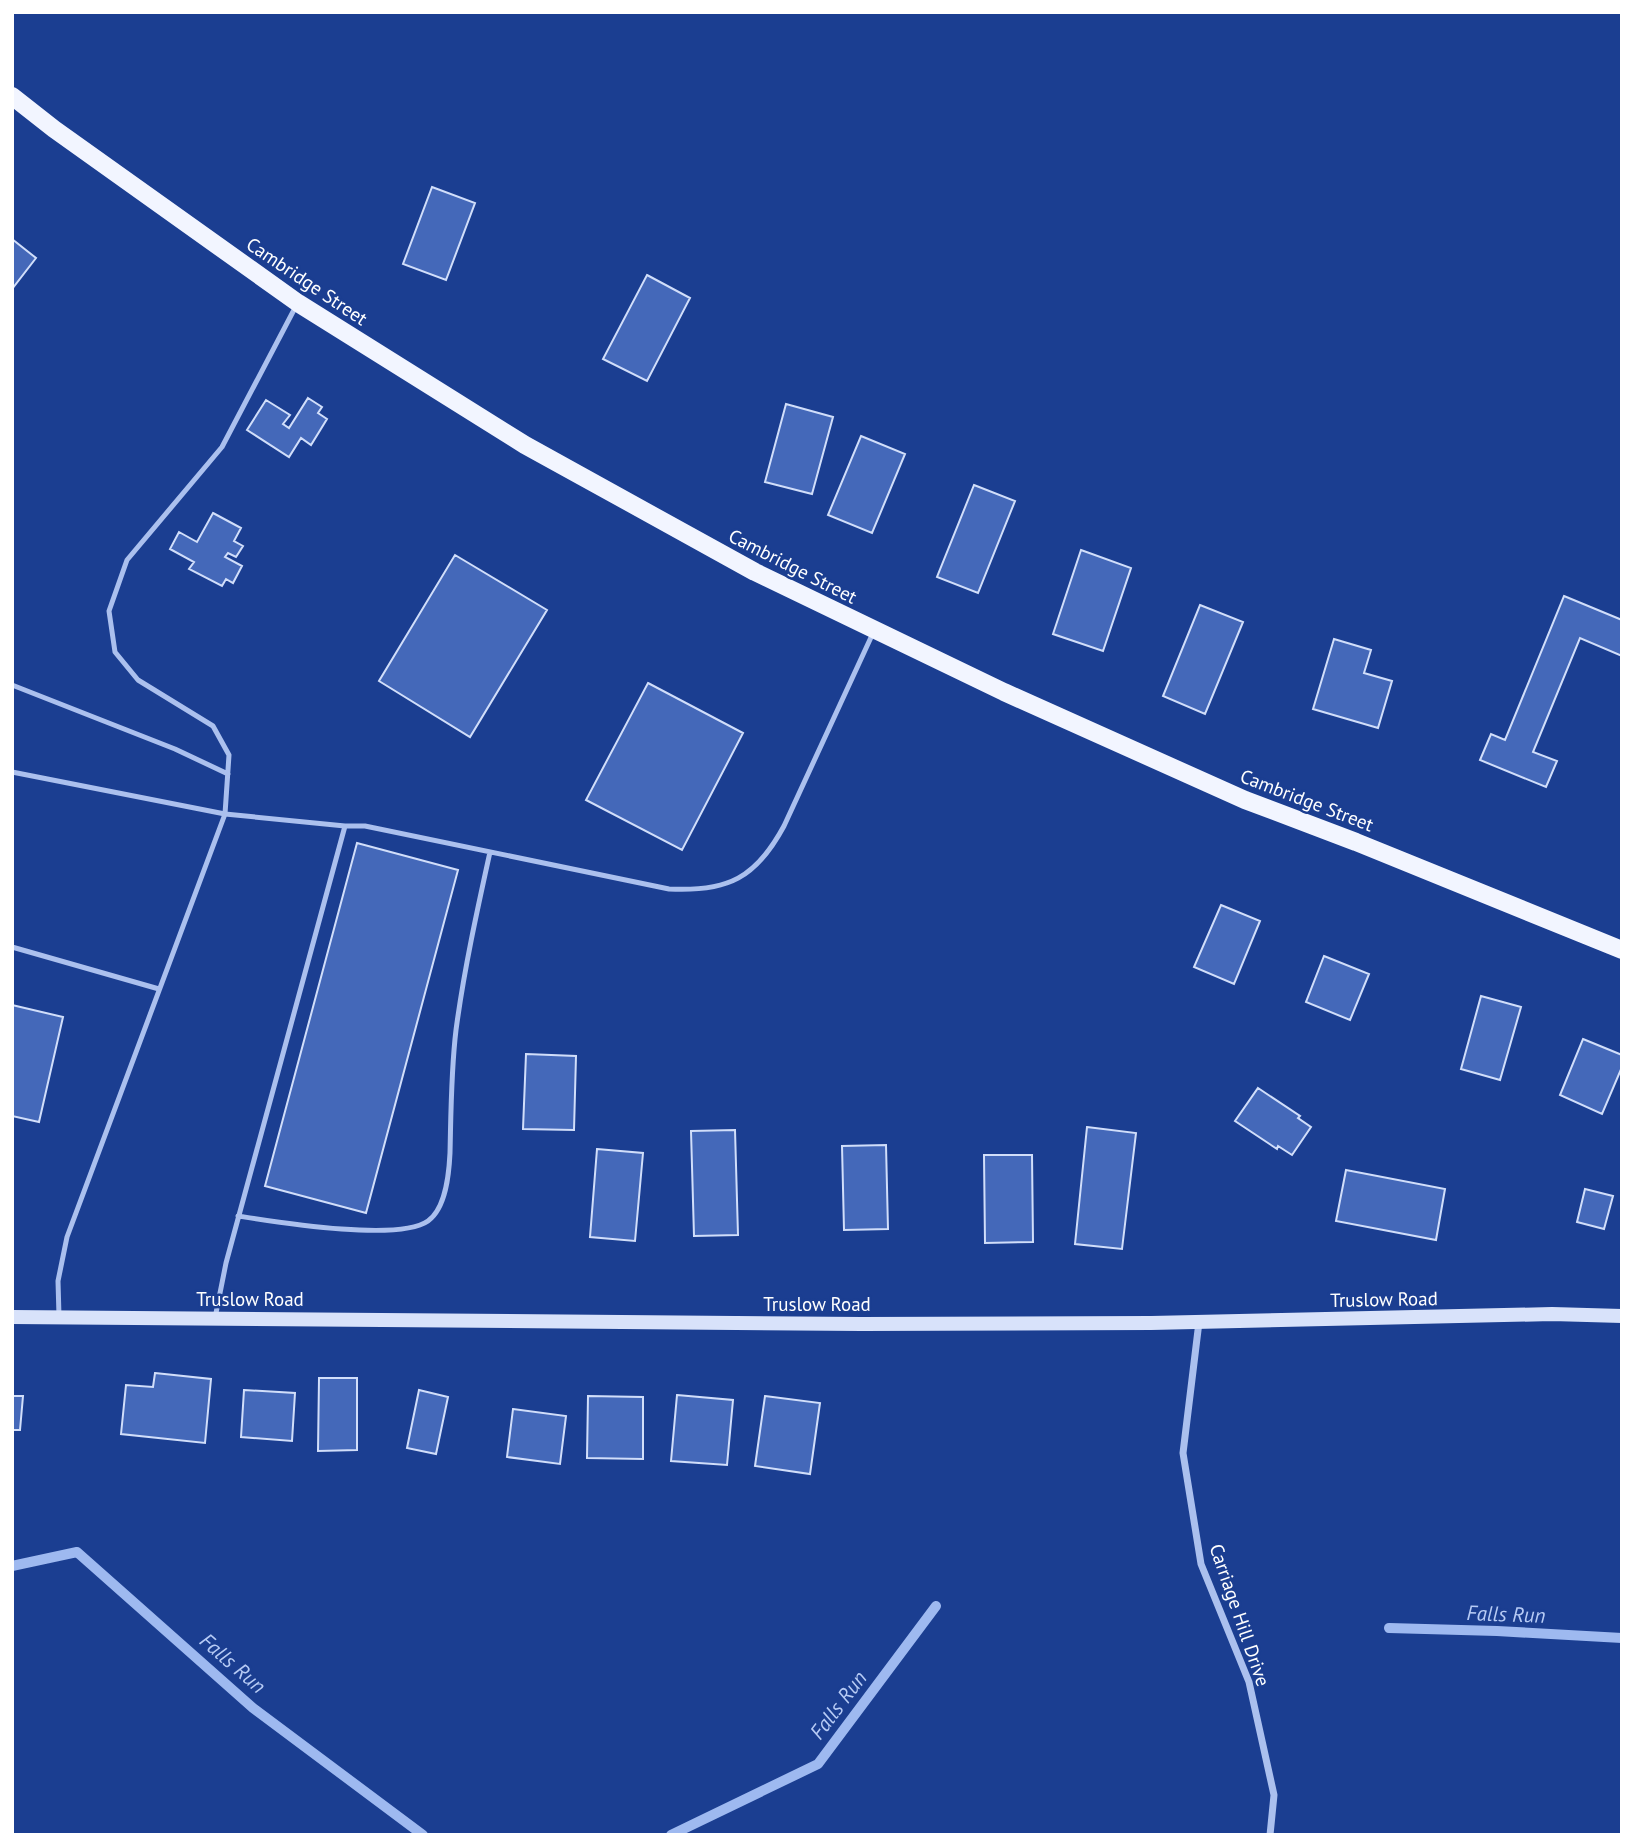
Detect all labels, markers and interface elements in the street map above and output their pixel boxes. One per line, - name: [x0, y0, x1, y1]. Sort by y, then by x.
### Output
- street label: Cambridge Street: [242, 232, 373, 331]
- street label: Cambridge Street: [725, 523, 862, 609]
- street label: Cambridge Street: [1237, 764, 1378, 837]
- street label: Truslow Road: [1330, 1286, 1438, 1312]
- street label: Truslow Road: [196, 1287, 304, 1311]
- street label: Truslow Road: [763, 1292, 871, 1316]
- street label: Carriage Hill Drive: [1204, 1541, 1276, 1689]
- water label: Falls Run: [1466, 1599, 1546, 1629]
- water label: Falls Run: [194, 1627, 272, 1699]
- water label: Falls Run: [803, 1665, 873, 1745]

